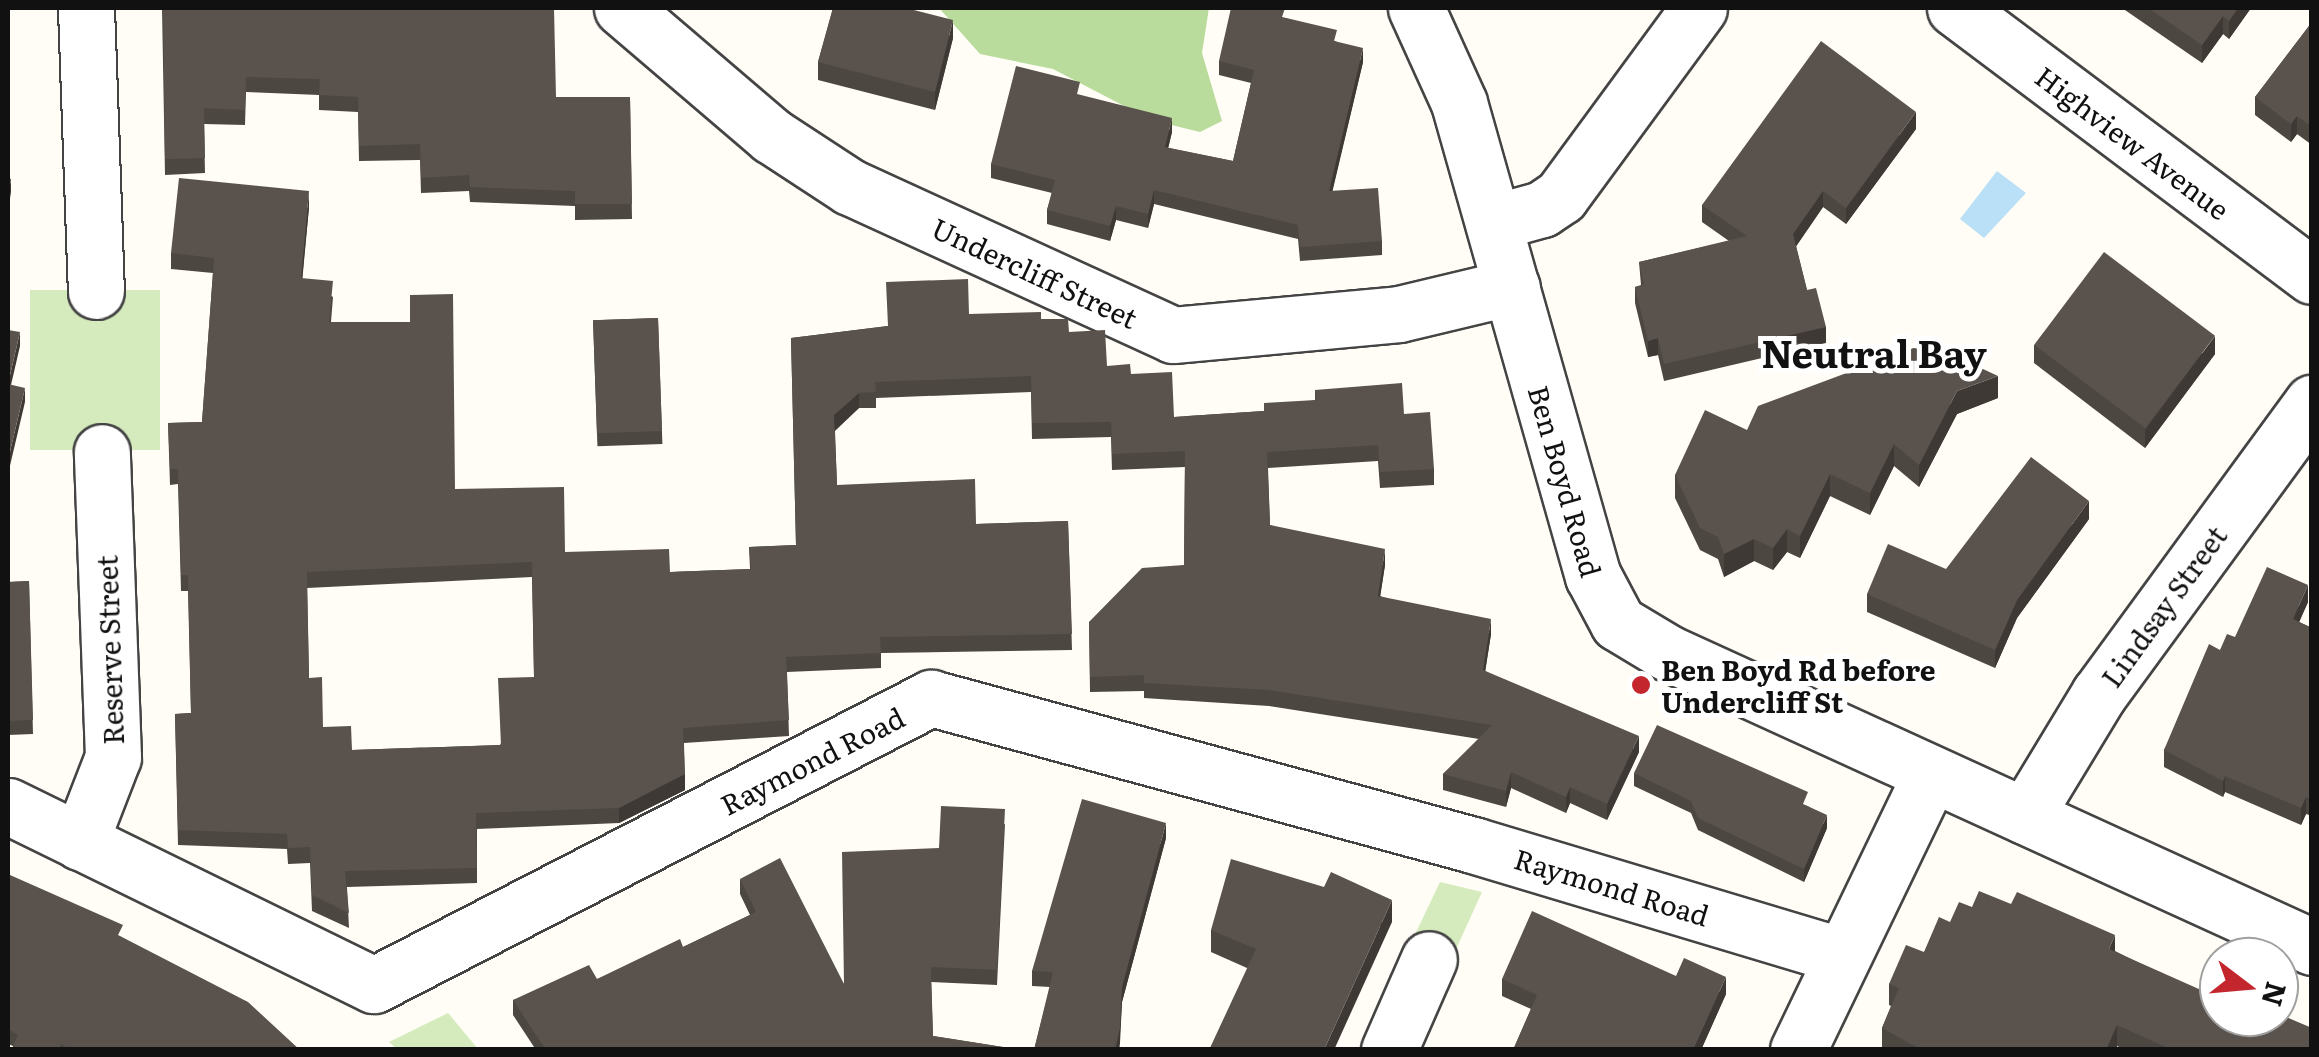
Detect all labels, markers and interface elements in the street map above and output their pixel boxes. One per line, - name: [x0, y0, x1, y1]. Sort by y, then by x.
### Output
- street label: Highview Avenue: [2030, 58, 2236, 226]
- street label: Undercliff Street: [927, 210, 1143, 334]
- district label: Neutral Bay: [1761, 329, 1987, 375]
- street label: Ben Boyd Road: [1523, 381, 1609, 581]
- street label: Lindsay Street: [2093, 519, 2233, 693]
- street label: Reserve Street: [89, 555, 129, 745]
- place label: Ben Boyd Rd before Undercliff St: [1661, 652, 1936, 718]
- marker: Ben Boyd Rd before Undercliff St: [1630, 674, 1652, 696]
- street label: Raymond Road: [715, 699, 909, 821]
- street label: Raymond Road: [1511, 840, 1713, 932]
- north arrow: [2199, 937, 2299, 1037]
- text: N: [2252, 978, 2299, 1012]

